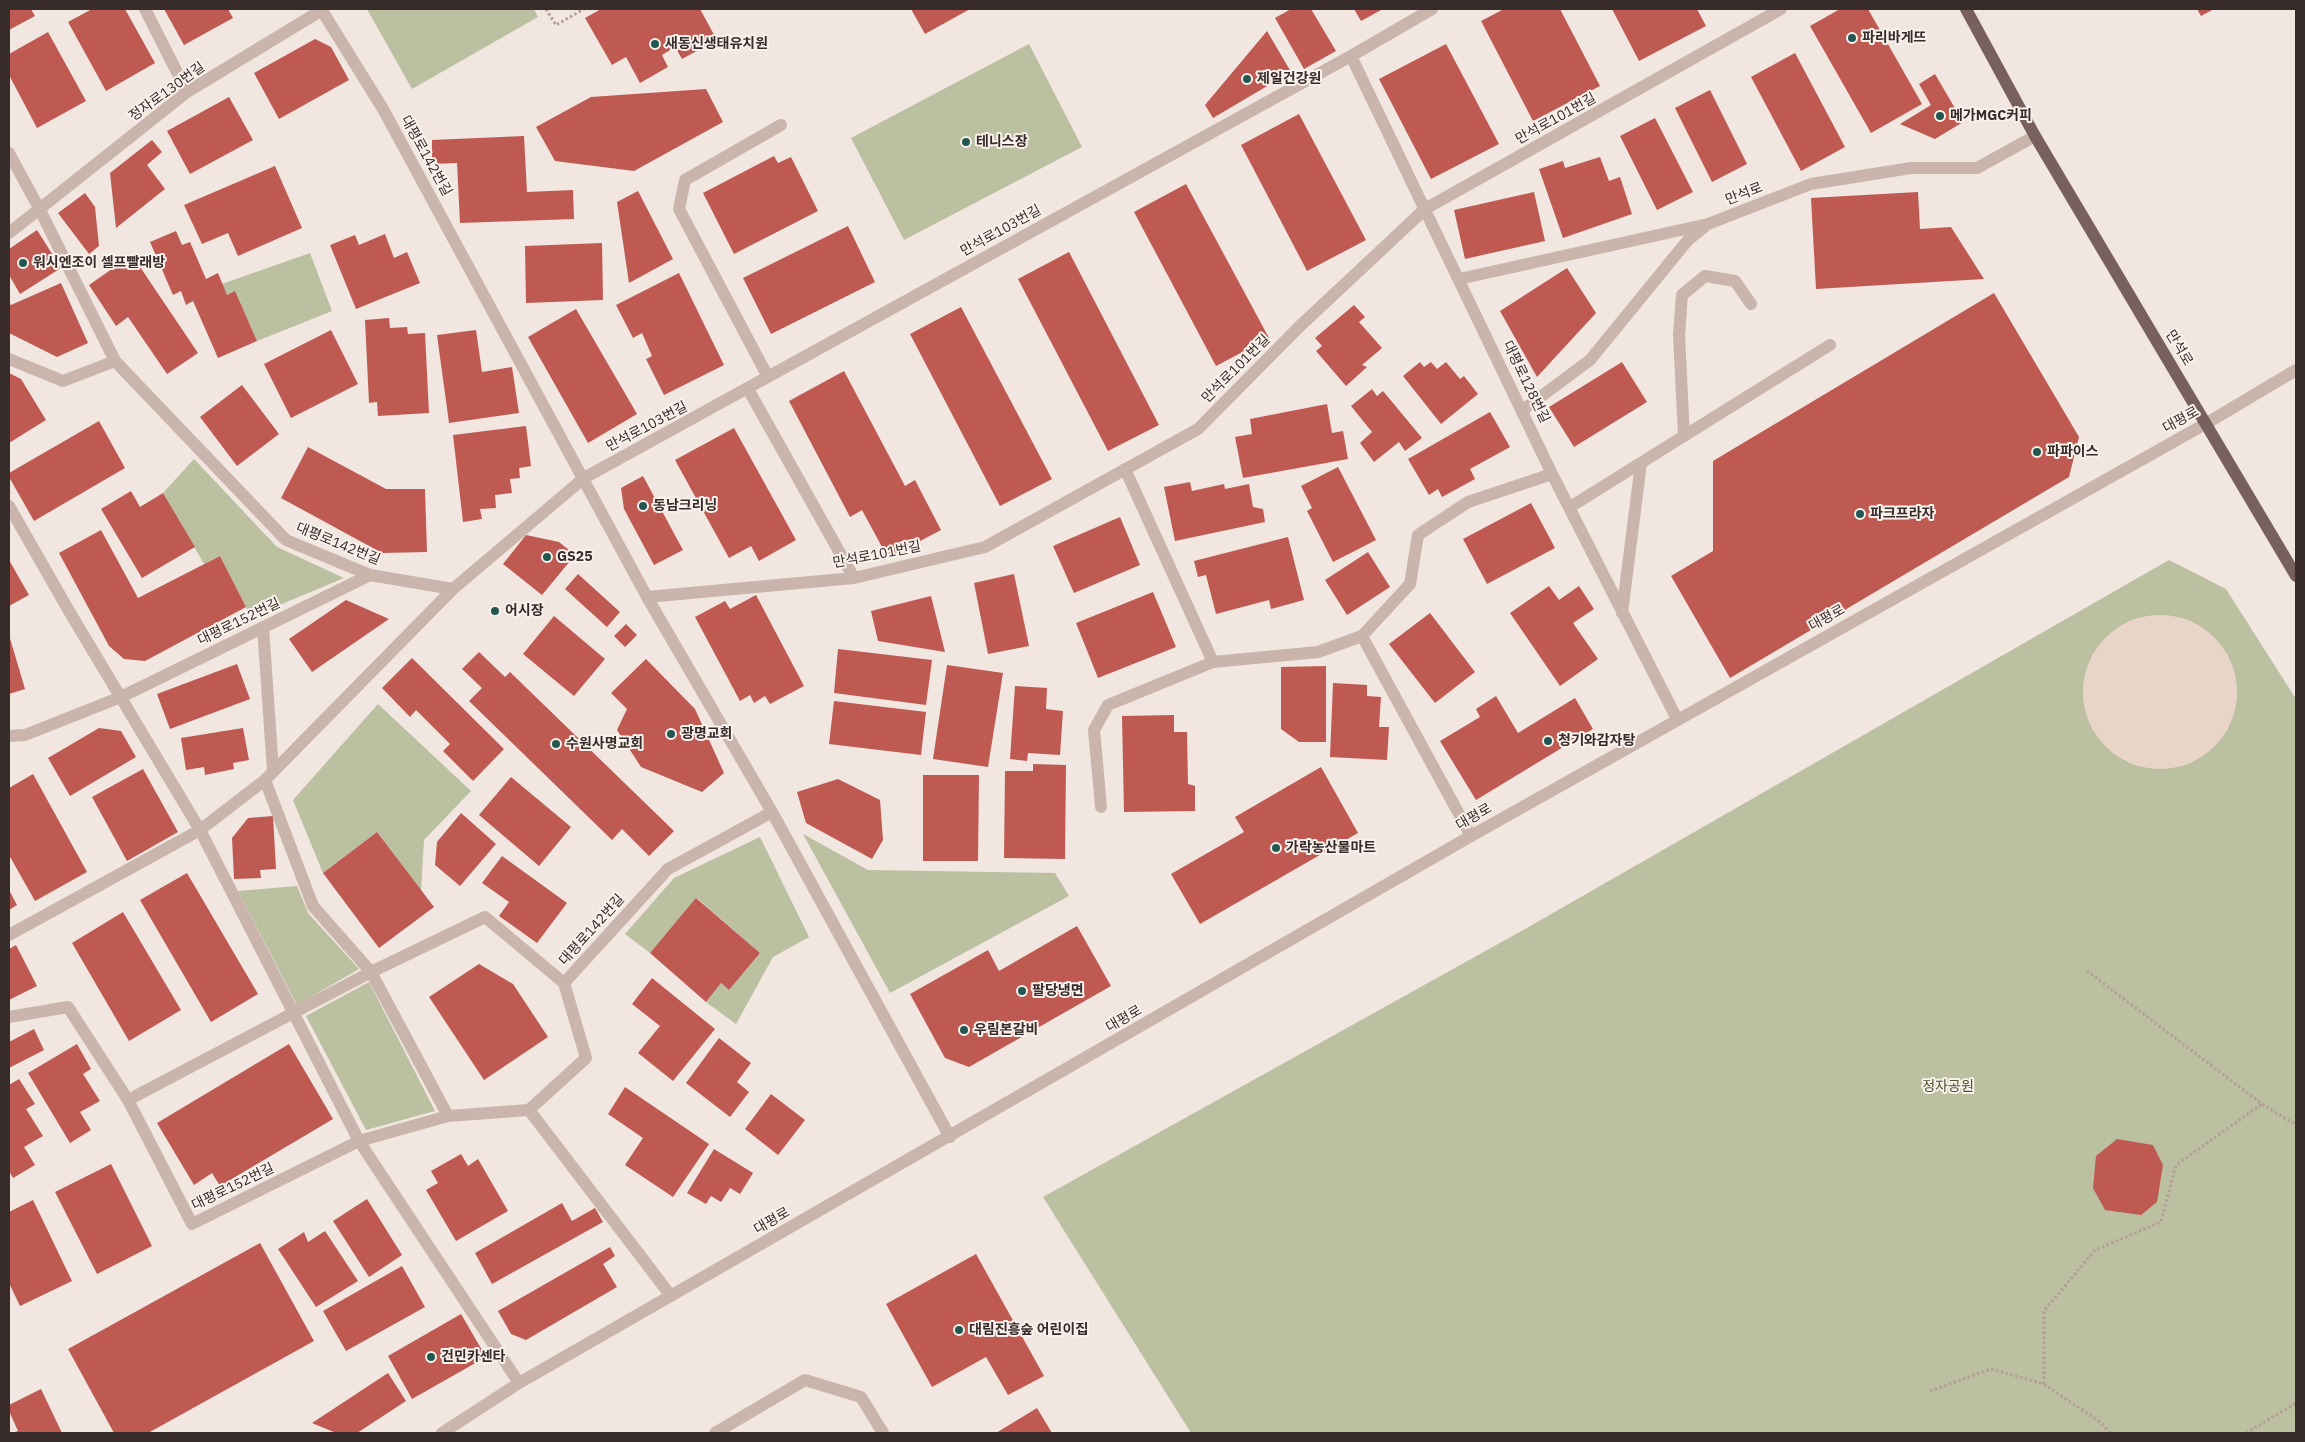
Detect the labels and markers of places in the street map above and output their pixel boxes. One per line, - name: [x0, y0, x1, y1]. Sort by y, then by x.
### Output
- place label: 파리바게뜨: [1862, 30, 1926, 46]
- marker: 파리바게뜨: [1846, 32, 1858, 44]
- place label: 새동신생태유치원: [665, 36, 768, 52]
- marker: 새동신생태유치원: [649, 38, 661, 50]
- place label: 제일건강원: [1257, 71, 1321, 87]
- marker: 제일건강원: [1241, 73, 1253, 85]
- place label: 메가MGC커피: [1950, 108, 2032, 124]
- marker: 메가MGC커피: [1934, 110, 1946, 122]
- place label: 테니스장: [976, 134, 1028, 150]
- marker: 테니스장: [960, 136, 972, 148]
- place label: 워시엔조이 셀프빨래방: [33, 255, 165, 271]
- marker: 워시엔조이 셀프빨래방: [17, 257, 29, 269]
- place label: 파파이스: [2047, 444, 2099, 460]
- marker: 파파이스: [2031, 446, 2043, 458]
- place label: 동남크리닝: [653, 498, 717, 514]
- marker: 동남크리닝: [637, 500, 649, 512]
- place label: 파크프라자: [1870, 506, 1934, 522]
- marker: 파크프라자: [1854, 508, 1866, 520]
- place label: GS25: [557, 549, 593, 565]
- marker: GS25: [541, 551, 553, 563]
- place label: 어시장: [505, 603, 544, 619]
- marker: 어시장: [489, 605, 501, 617]
- place label: 광명교회: [681, 726, 733, 742]
- marker: 광명교회: [665, 728, 677, 740]
- place label: 청기와감자탕: [1558, 733, 1635, 749]
- marker: 청기와감자탕: [1542, 735, 1554, 747]
- place label: 수원사명교회: [566, 736, 643, 752]
- marker: 수원사명교회: [550, 738, 562, 750]
- place label: 가락농산물마트: [1286, 840, 1376, 856]
- marker: 가락농산물마트: [1270, 842, 1282, 854]
- place label: 팔당냉면: [1032, 983, 1084, 999]
- marker: 팔당냉면: [1016, 985, 1028, 997]
- place label: 우림본갈비: [974, 1022, 1038, 1038]
- marker: 우림본갈비: [958, 1024, 970, 1036]
- place label: 대림진흥숲 어린이집: [969, 1322, 1088, 1338]
- marker: 대림진흥숲 어린이집: [953, 1324, 965, 1336]
- place label: 건민카센타: [441, 1349, 505, 1365]
- marker: 건민카센타: [425, 1351, 437, 1363]

